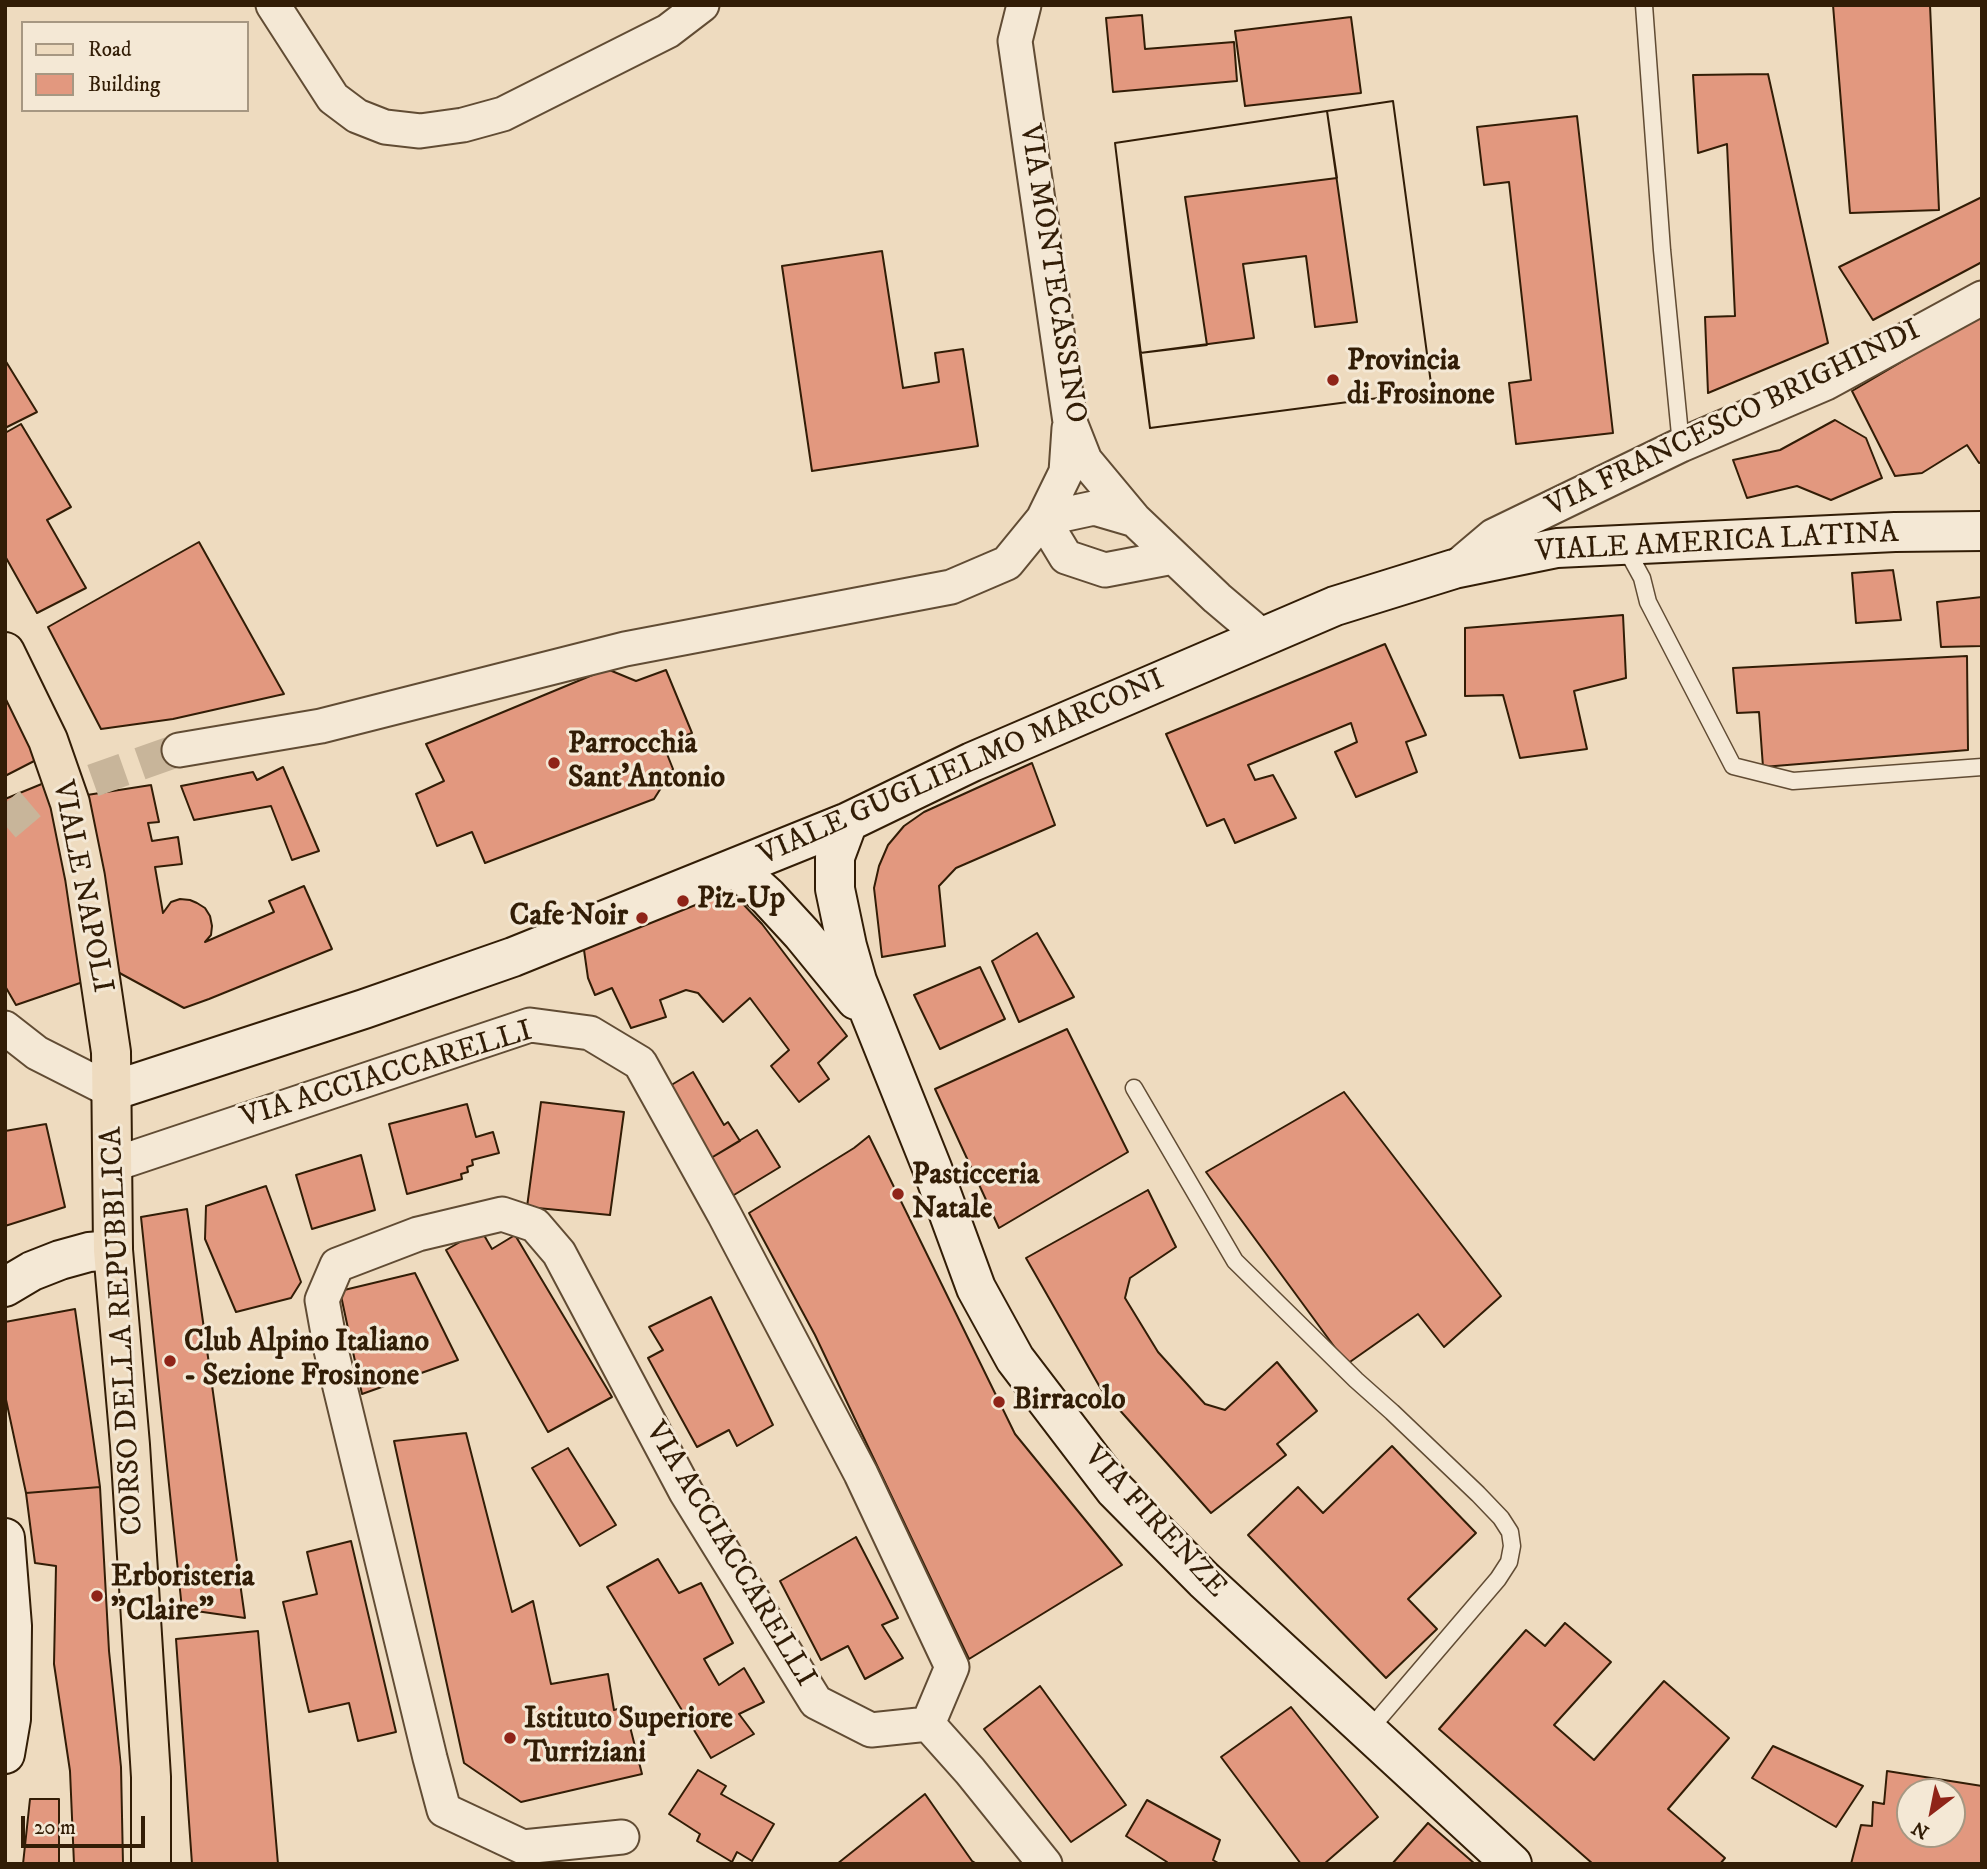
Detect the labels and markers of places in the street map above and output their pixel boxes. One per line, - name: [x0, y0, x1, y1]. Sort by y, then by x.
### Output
- place label: Provincia di Frosinone: [1347, 345, 1495, 416]
- marker: Provincia di Frosinone: [1325, 372, 1341, 388]
- place label: Parrocchia Sant'Antonio: [568, 728, 725, 798]
- marker: Parrocchia Sant'Antonio: [546, 755, 562, 771]
- place label: Piz-Up: [697, 883, 785, 919]
- marker: Piz-Up: [675, 893, 691, 909]
- place label: Cafe Noir: [510, 900, 628, 936]
- marker: Cafe Noir: [634, 910, 650, 926]
- place label: Pasticceria Natale: [912, 1159, 1039, 1230]
- marker: Pasticceria Natale: [890, 1186, 906, 1202]
- place label: Club Alpino Italiano - Sezione Frosinone: [184, 1326, 429, 1396]
- marker: Club Alpino Italiano - Sezione Frosinone: [162, 1353, 178, 1369]
- place label: Birracolo: [1013, 1384, 1126, 1420]
- marker: Birracolo: [991, 1394, 1007, 1410]
- place label: Erboristeria "Claire": [111, 1561, 255, 1632]
- marker: Erboristeria "Claire": [89, 1588, 105, 1604]
- place label: Istituto Superiore Turriziani: [524, 1703, 733, 1774]
- marker: Istituto Superiore Turriziani: [502, 1730, 518, 1746]

